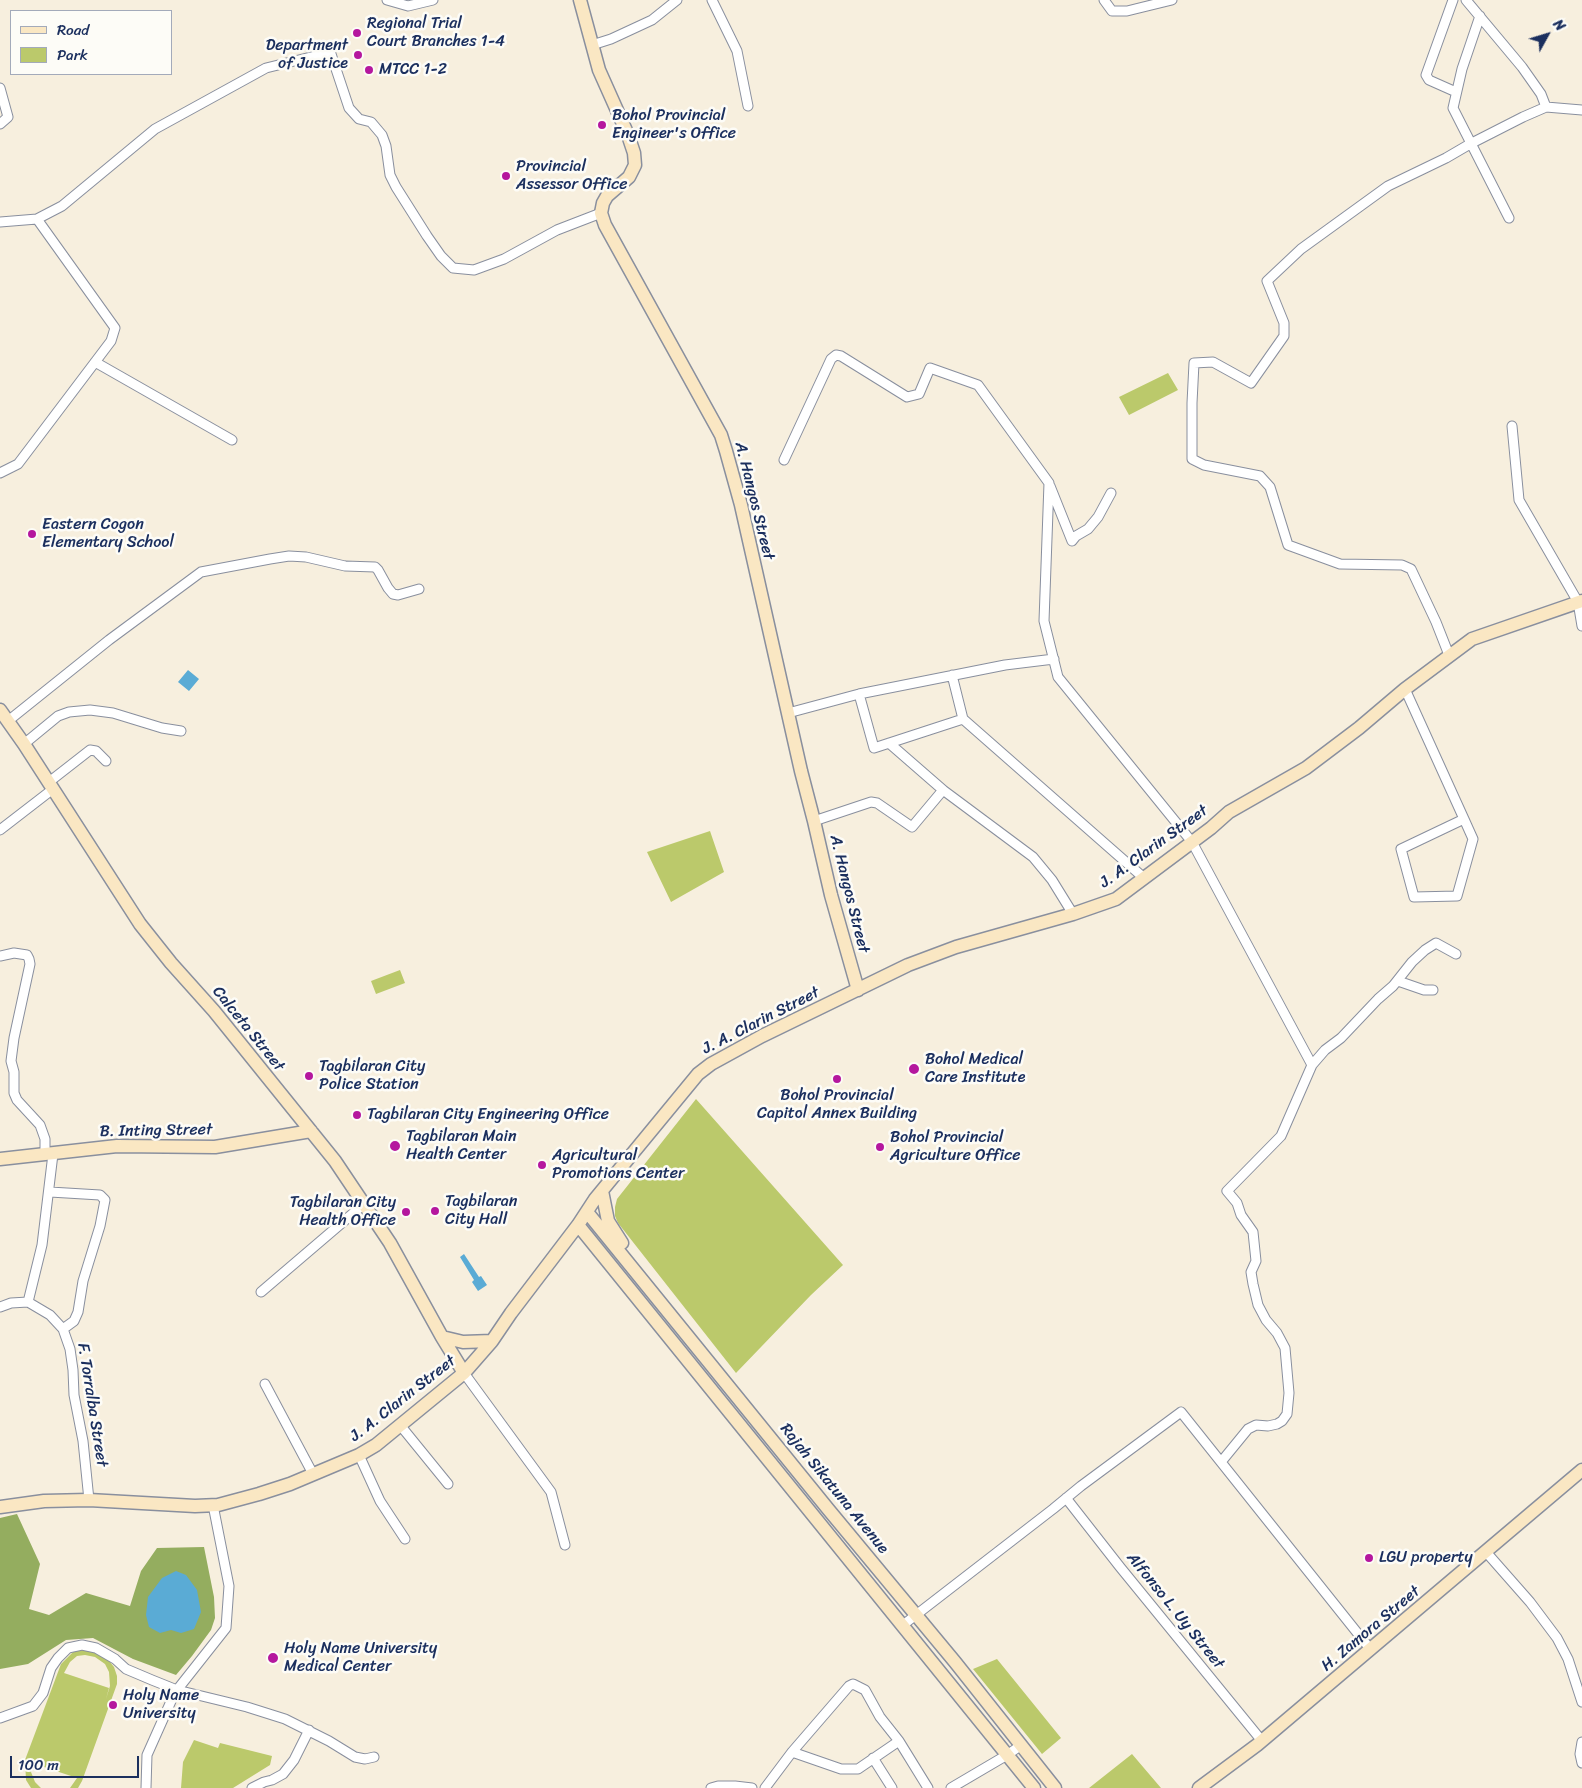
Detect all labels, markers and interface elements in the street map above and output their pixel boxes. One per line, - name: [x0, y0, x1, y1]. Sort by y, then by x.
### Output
- legend: [10, 10, 172, 75]
- north arrow: [1522, 10, 1572, 60]
- place label: Regional Trial Court Branches 1-4: [367, 14, 505, 52]
- text: N: [1546, 14, 1572, 37]
- text: Road: [57, 17, 89, 43]
- marker: Regional Trial Court Branches 1-4: [351, 27, 363, 39]
- place label: Department of Justice: [266, 36, 348, 74]
- text: Park: [57, 42, 88, 68]
- marker: Department of Justice: [352, 49, 364, 61]
- place label: MTCC 1-2: [379, 60, 447, 80]
- marker: MTCC 1-2: [363, 64, 375, 76]
- place label: Bohol Provincial Engineer's Office: [612, 106, 736, 144]
- marker: Bohol Provincial Engineer's Office: [596, 119, 608, 131]
- place label: Provincial Assessor Office: [516, 157, 627, 195]
- marker: Provincial Assessor Office: [500, 170, 512, 182]
- street label: A. Hangos Street: [730, 440, 778, 562]
- place label: Eastern Cogon Elementary School: [42, 515, 174, 553]
- marker: Eastern Cogon Elementary School: [26, 528, 38, 540]
- street label: J. A. Clarin Street: [1096, 801, 1212, 893]
- street label: A. Hangos Street: [825, 833, 873, 955]
- street label: Calceta Street: [208, 983, 288, 1075]
- street label: J. A. Clarin Street: [699, 983, 823, 1059]
- place label: Bohol Medical Care Institute: [925, 1050, 1025, 1088]
- place label: Tagbilaran City Police Station: [319, 1057, 425, 1095]
- marker: Bohol Medical Care Institute: [907, 1062, 921, 1076]
- marker: Tagbilaran City Police Station: [303, 1070, 315, 1082]
- marker: Bohol Provincial Capitol Annex Building: [831, 1073, 843, 1085]
- place label: Bohol Provincial Capitol Annex Building: [757, 1086, 917, 1124]
- place label: Tagbilaran City Engineering Office: [367, 1105, 609, 1125]
- marker: Tagbilaran City Engineering Office: [351, 1109, 363, 1121]
- street label: B. Inting Street: [99, 1120, 213, 1142]
- place label: Tagbilaran Main Health Center: [406, 1127, 517, 1165]
- place label: Bohol Provincial Agriculture Office: [890, 1128, 1020, 1166]
- marker: Tagbilaran Main Health Center: [388, 1139, 402, 1153]
- marker: Bohol Provincial Agriculture Office: [874, 1141, 886, 1153]
- place label: Agricultural Promotions Center: [552, 1146, 685, 1184]
- marker: Agricultural Promotions Center: [536, 1159, 548, 1171]
- place label: Tagbilaran City Hall: [445, 1192, 517, 1230]
- place label: Tagbilaran City Health Office: [290, 1193, 396, 1231]
- marker: Tagbilaran City Hall: [429, 1205, 441, 1217]
- marker: Tagbilaran City Health Office: [400, 1206, 412, 1218]
- street label: F. Torralba Street: [73, 1342, 111, 1468]
- street label: J. A. Clarin Street: [346, 1352, 460, 1446]
- street label: Rajah Sikatuna Avenue: [776, 1420, 892, 1558]
- place label: LGU property: [1379, 1548, 1473, 1568]
- street label: Alfonso L. Uy Street: [1122, 1549, 1228, 1673]
- marker: LGU property: [1363, 1552, 1375, 1564]
- street label: H. Zamora Street: [1318, 1582, 1424, 1676]
- place label: Holy Name University Medical Center: [284, 1639, 437, 1677]
- marker: Holy Name University Medical Center: [266, 1651, 280, 1665]
- place label: Holy Name University: [123, 1686, 199, 1724]
- marker: Holy Name University: [107, 1699, 119, 1711]
- scale bar: [12, 1746, 141, 1778]
- text: 100 m: [18, 1752, 59, 1778]

